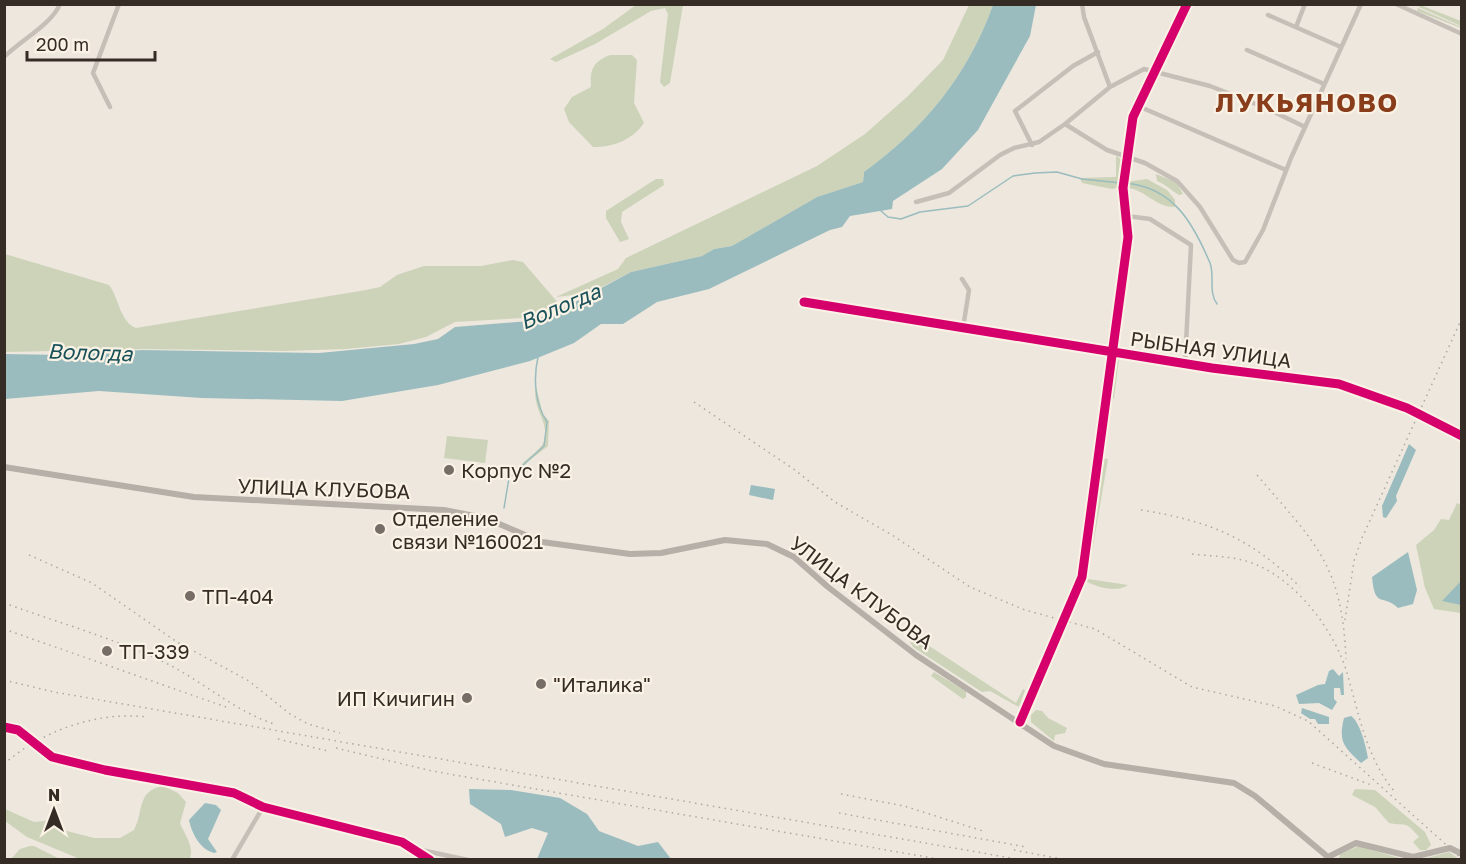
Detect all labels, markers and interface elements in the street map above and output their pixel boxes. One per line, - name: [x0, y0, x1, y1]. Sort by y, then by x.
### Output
- scale bar: [27, 24, 154, 62]
- text: 200 m: [36, 33, 89, 55]
- district label: ЛУКЬЯНОВО: [1215, 87, 1399, 118]
- water label: Вологда: [516, 277, 605, 335]
- street label: РЫБНАЯ УЛИЦА: [1129, 326, 1293, 372]
- water label: Вологда: [47, 338, 134, 367]
- place label: Корпус №2: [461, 458, 571, 482]
- marker: Корпус №2: [442, 463, 456, 477]
- street label: УЛИЦА КЛУБОВА: [237, 473, 411, 503]
- place label: Отделение связи №160021: [392, 506, 543, 553]
- marker: Отделение связи №160021: [373, 522, 387, 536]
- street label: УЛИЦА КЛУБОВА: [786, 530, 938, 654]
- place label: ТП-404: [202, 584, 274, 608]
- marker: ТП-404: [183, 589, 197, 603]
- place label: ТП-339: [119, 639, 190, 663]
- marker: ТП-339: [100, 644, 114, 658]
- place label: "Италика": [553, 672, 651, 696]
- marker: "Италика": [534, 677, 548, 691]
- place label: ИП Кичигин: [337, 686, 455, 710]
- marker: ИП Кичигин: [460, 691, 474, 705]
- north arrow: [24, 780, 84, 840]
- text: N: [48, 785, 60, 805]

